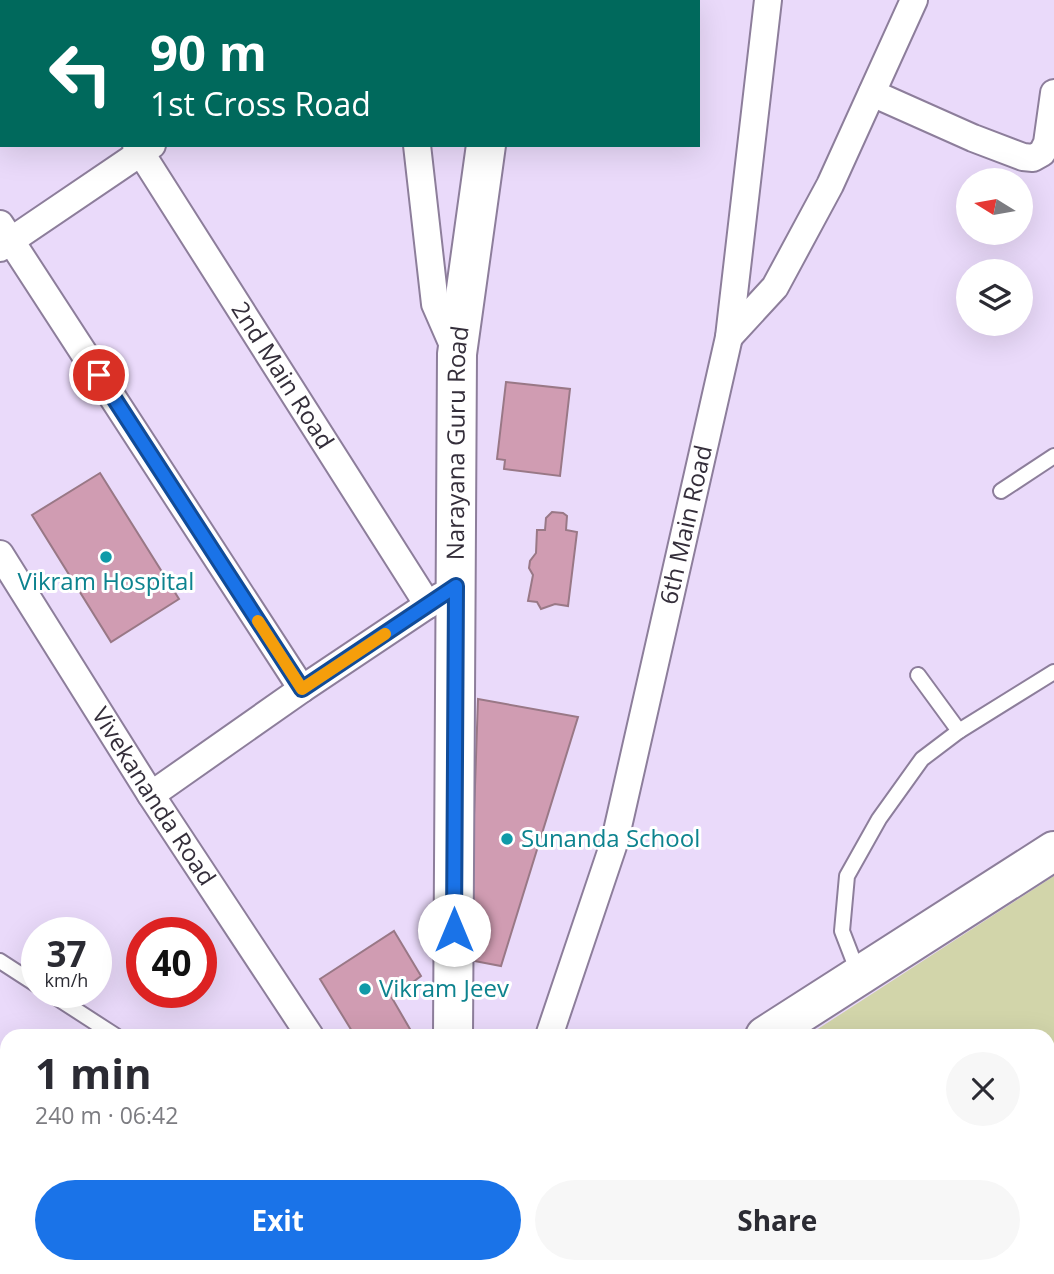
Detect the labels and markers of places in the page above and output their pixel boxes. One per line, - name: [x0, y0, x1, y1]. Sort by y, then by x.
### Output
- pin: [69, 345, 129, 405]
- marker: Vikram Hospital: [98, 549, 114, 565]
- place label: Vikram Hospital: [18, 564, 194, 597]
- place label: Sunanda School: [521, 821, 700, 854]
- marker: Sunanda School: [499, 831, 515, 847]
- place label: Vikram Jeev: [379, 971, 509, 1004]
- marker: Vikram Jeev: [357, 981, 373, 997]

